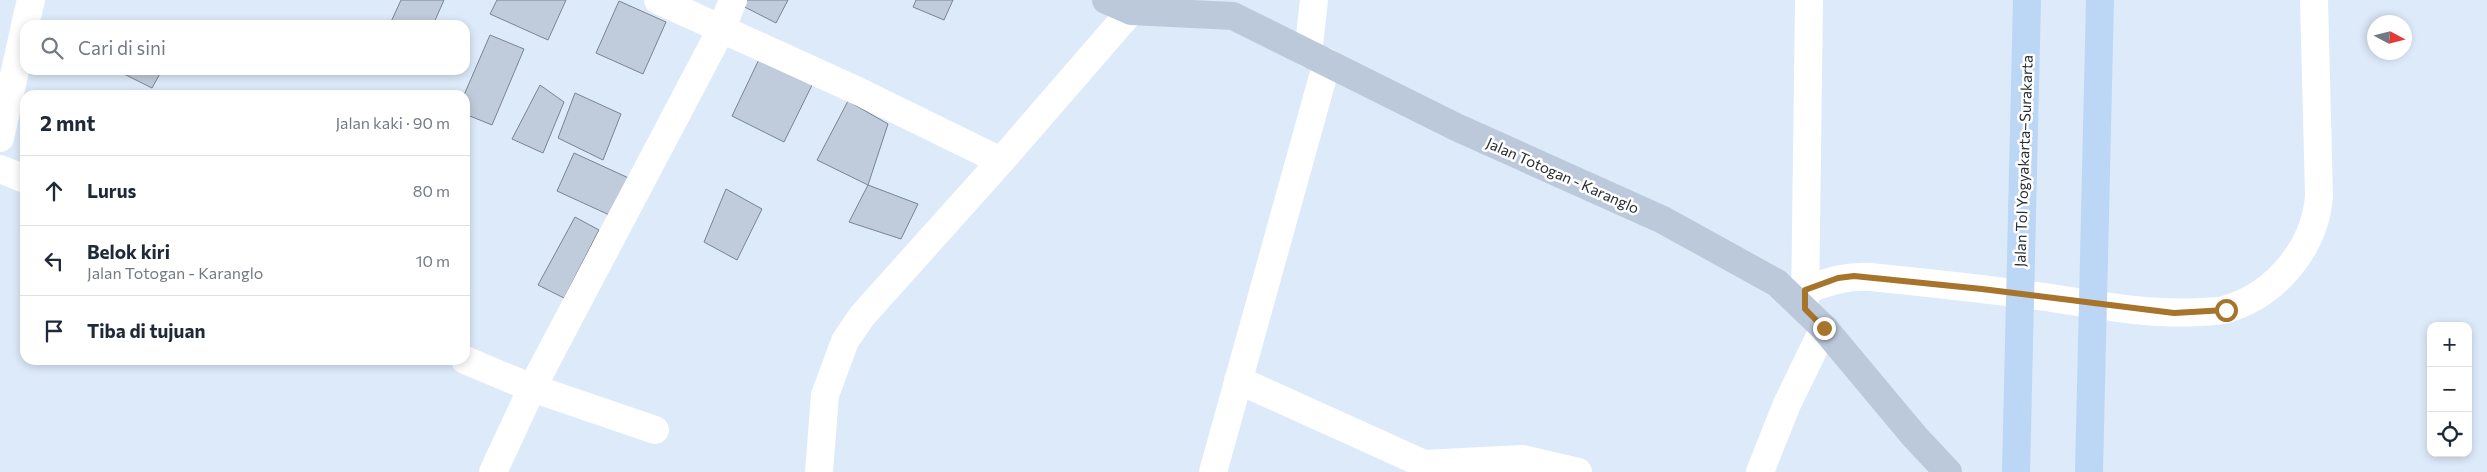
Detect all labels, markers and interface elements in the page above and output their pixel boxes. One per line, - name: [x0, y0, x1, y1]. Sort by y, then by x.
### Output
- north arrow: [2367, 15, 2412, 60]
- search box: [20, 20, 470, 75]
- icon: search: [38, 34, 66, 62]
- text: Cari di sini: [78, 36, 166, 59]
- street label: Jalan Tol Yogyakarta–Surakarta: [2010, 55, 2036, 267]
- text: 2 mnt: [40, 110, 95, 135]
- text: Jalan kaki · 90 m: [335, 113, 450, 132]
- street label: Jalan Totogan - Karanglo: [1484, 133, 1642, 217]
- icon: ahead: [40, 177, 68, 205]
- text: Lurus: [87, 179, 136, 202]
- text: 80 m: [413, 181, 450, 200]
- text: Belok kiri: [87, 240, 170, 263]
- icon: left: [40, 247, 68, 275]
- text: 10 m: [416, 251, 450, 270]
- text: Jalan Totogan - Karanglo: [87, 263, 263, 282]
- route start: [2215, 299, 2238, 322]
- icon: arrive: [40, 317, 68, 345]
- route end: [1813, 317, 1836, 340]
- text: Tiba di tujuan: [87, 319, 205, 342]
- map controls: [2427, 322, 2472, 457]
- button: +: [2427, 322, 2472, 367]
- button: −: [2427, 367, 2472, 412]
- button: locate: [2427, 412, 2472, 457]

